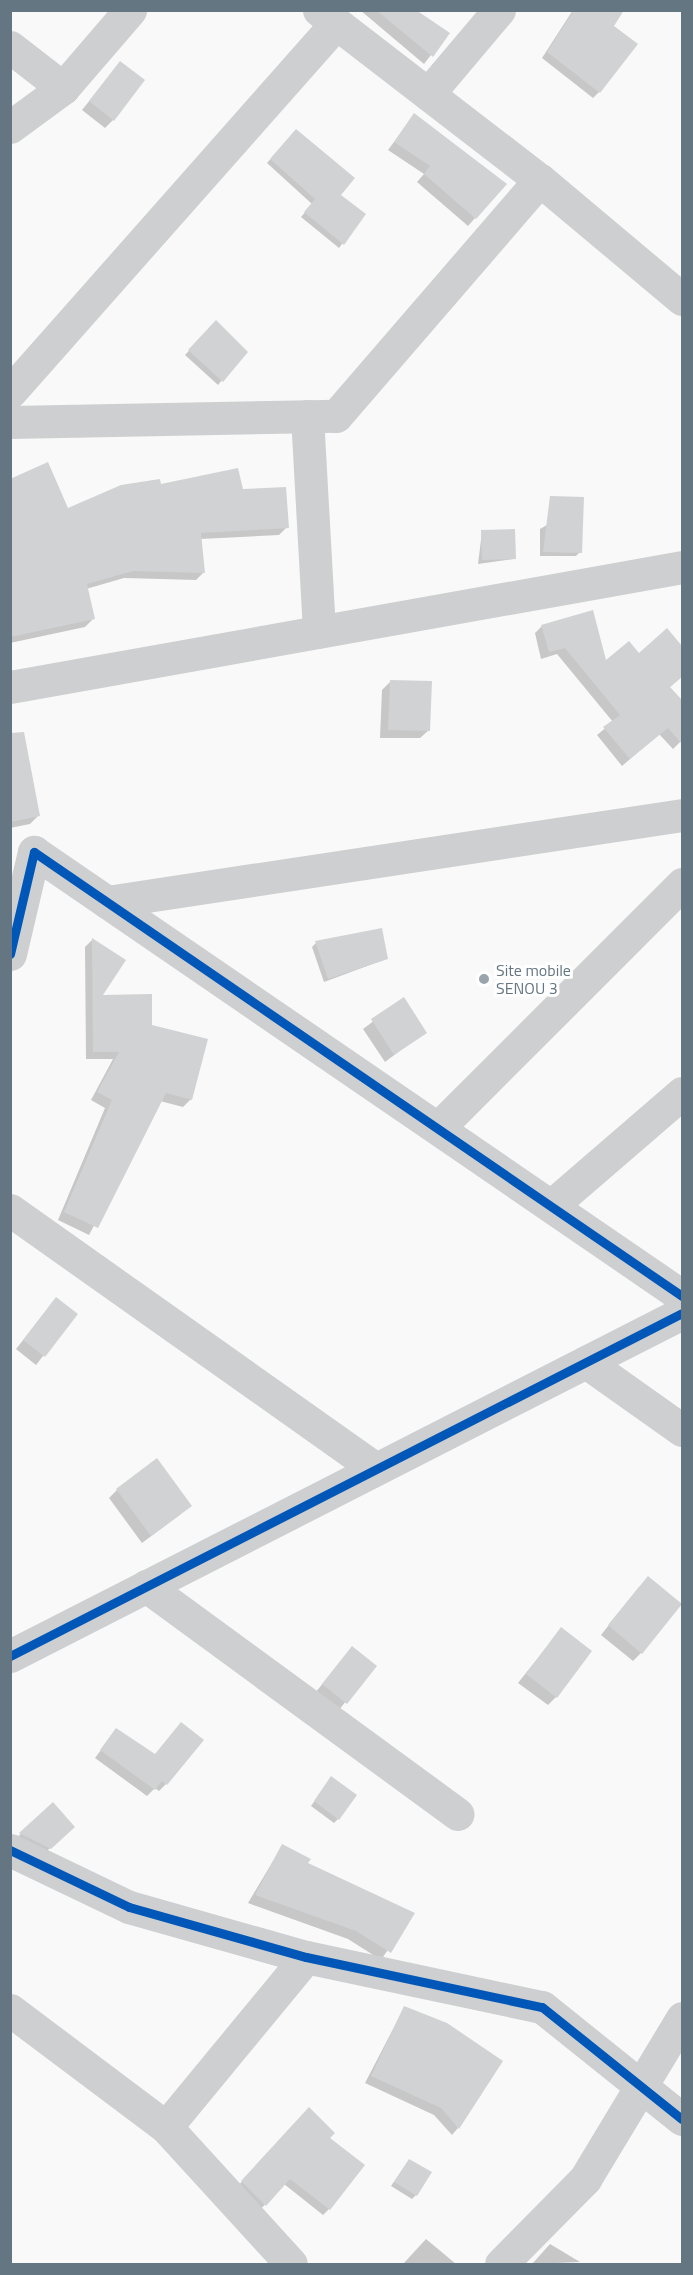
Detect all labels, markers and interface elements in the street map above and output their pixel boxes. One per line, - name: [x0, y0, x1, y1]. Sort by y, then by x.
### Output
- place label: Site mobile SENOU 3: [496, 960, 571, 998]
- marker: Site mobile SENOU 3: [477, 972, 491, 986]

